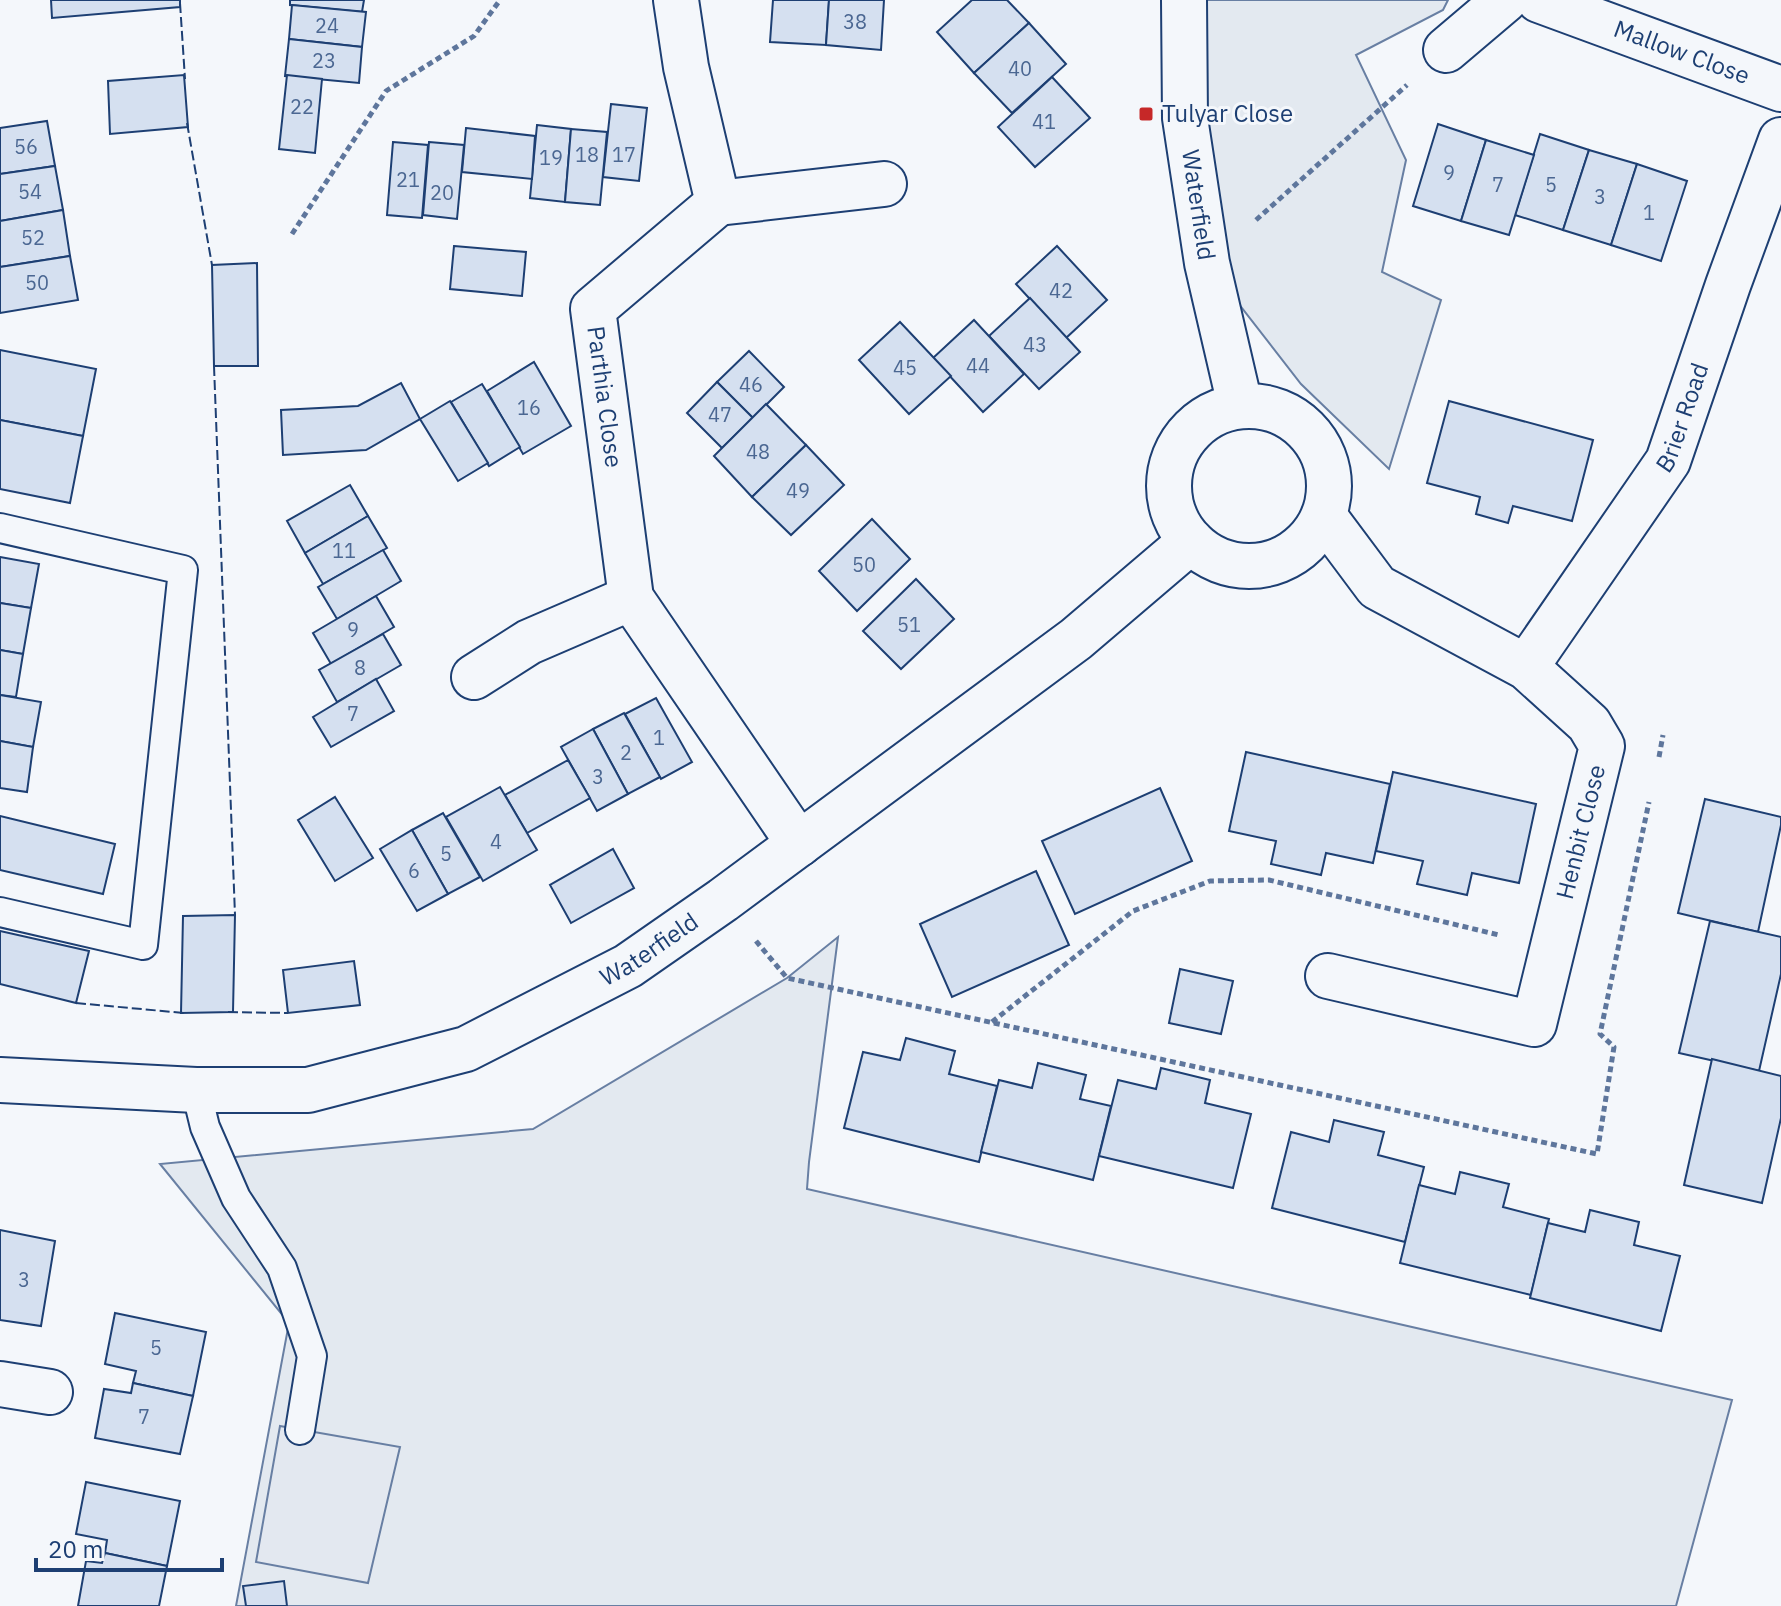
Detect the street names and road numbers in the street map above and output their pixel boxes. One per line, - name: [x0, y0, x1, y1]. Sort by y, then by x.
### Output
- street label: Mallow Close: [1610, 12, 1754, 91]
- street label: Waterfield: [1175, 147, 1223, 262]
- street label: Parthia Close: [580, 324, 631, 469]
- street label: Brier Road: [1648, 359, 1715, 478]
- street label: Henbit Close: [1548, 761, 1612, 902]
- street label: Waterfield: [594, 905, 704, 993]

